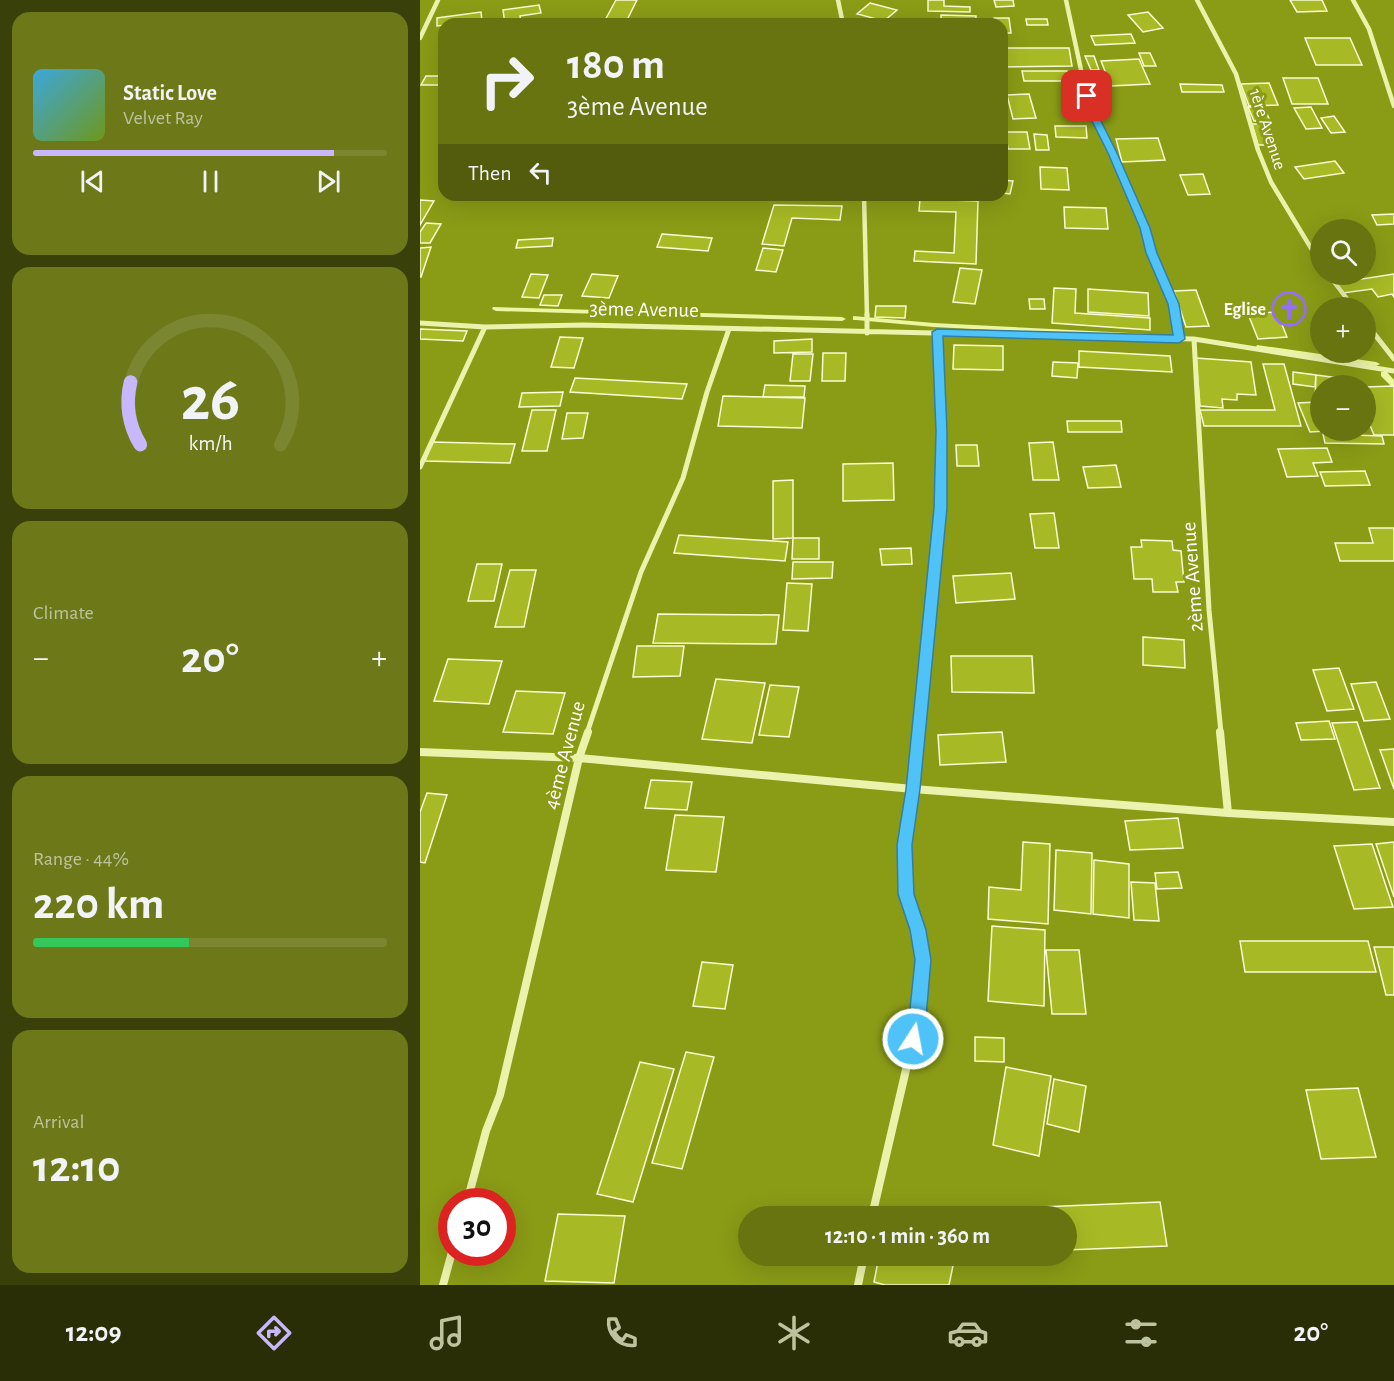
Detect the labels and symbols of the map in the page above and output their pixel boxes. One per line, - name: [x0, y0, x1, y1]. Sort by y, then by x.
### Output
- pin: [1061, 70, 1112, 121]
- street label: 1ère Avenue: [1246, 87, 1289, 172]
- church icon: Eglise: [1271, 291, 1307, 327]
- street label: 3ème Avenue: [589, 298, 699, 321]
- place label: Eglise: [1223, 301, 1266, 319]
- street label: 2ème Avenue: [1178, 521, 1207, 633]
- street label: 4ème Avenue: [540, 699, 589, 811]
- position arrow: [881, 1007, 945, 1071]
- speed limit sign: 30: [438, 1188, 516, 1266]

